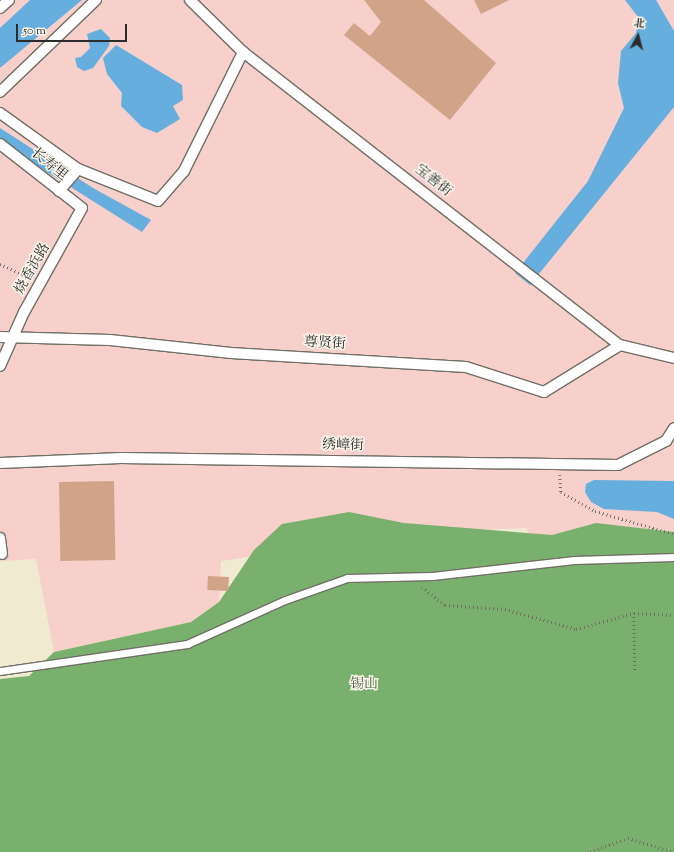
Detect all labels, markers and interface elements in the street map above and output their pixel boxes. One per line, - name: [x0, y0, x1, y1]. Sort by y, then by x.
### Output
- text: 北: [633, 15, 646, 33]
- scale bar: [18, 16, 129, 42]
- north arrow: [618, 16, 658, 56]
- text: 50 m: [23, 22, 46, 40]
- street label: 长寿里: [27, 145, 71, 185]
- street label: 宝善街: [411, 161, 455, 201]
- street label: 烧香浜路: [12, 241, 54, 297]
- street label: 尊贤街: [304, 335, 346, 353]
- street label: 绣嶂街: [322, 437, 364, 455]
- park label: 锡山: [350, 677, 378, 693]

